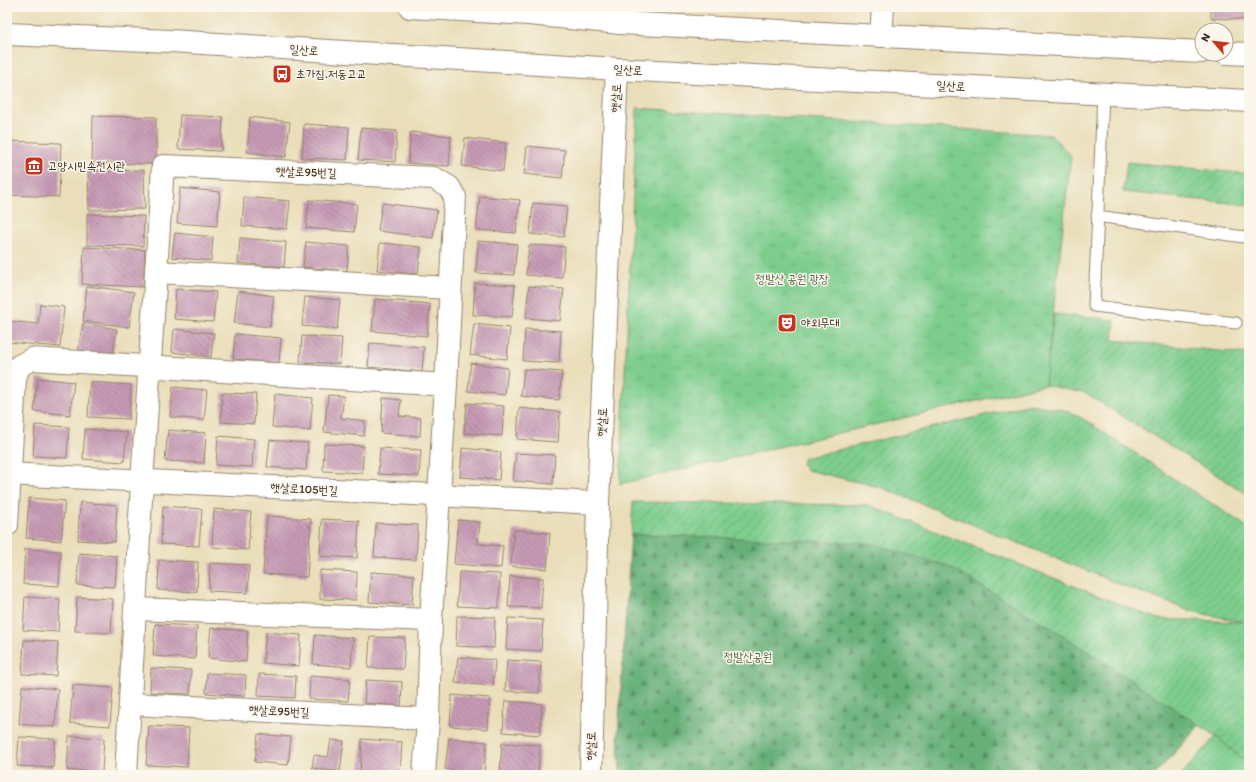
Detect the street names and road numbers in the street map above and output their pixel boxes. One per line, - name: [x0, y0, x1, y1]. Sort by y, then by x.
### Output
- street label: 일산로: [289, 42, 319, 58]
- street label: 일산로: [613, 62, 643, 78]
- street label: 일산로: [936, 78, 966, 94]
- street label: 햇살로: [608, 83, 624, 113]
- street label: 햇살로95번길: [275, 164, 337, 180]
- street label: 햇살로: [594, 407, 610, 437]
- street label: 햇살로105번길: [270, 480, 338, 498]
- street label: 햇살로95번길: [248, 702, 310, 720]
- street label: 햇살로: [584, 731, 598, 761]

